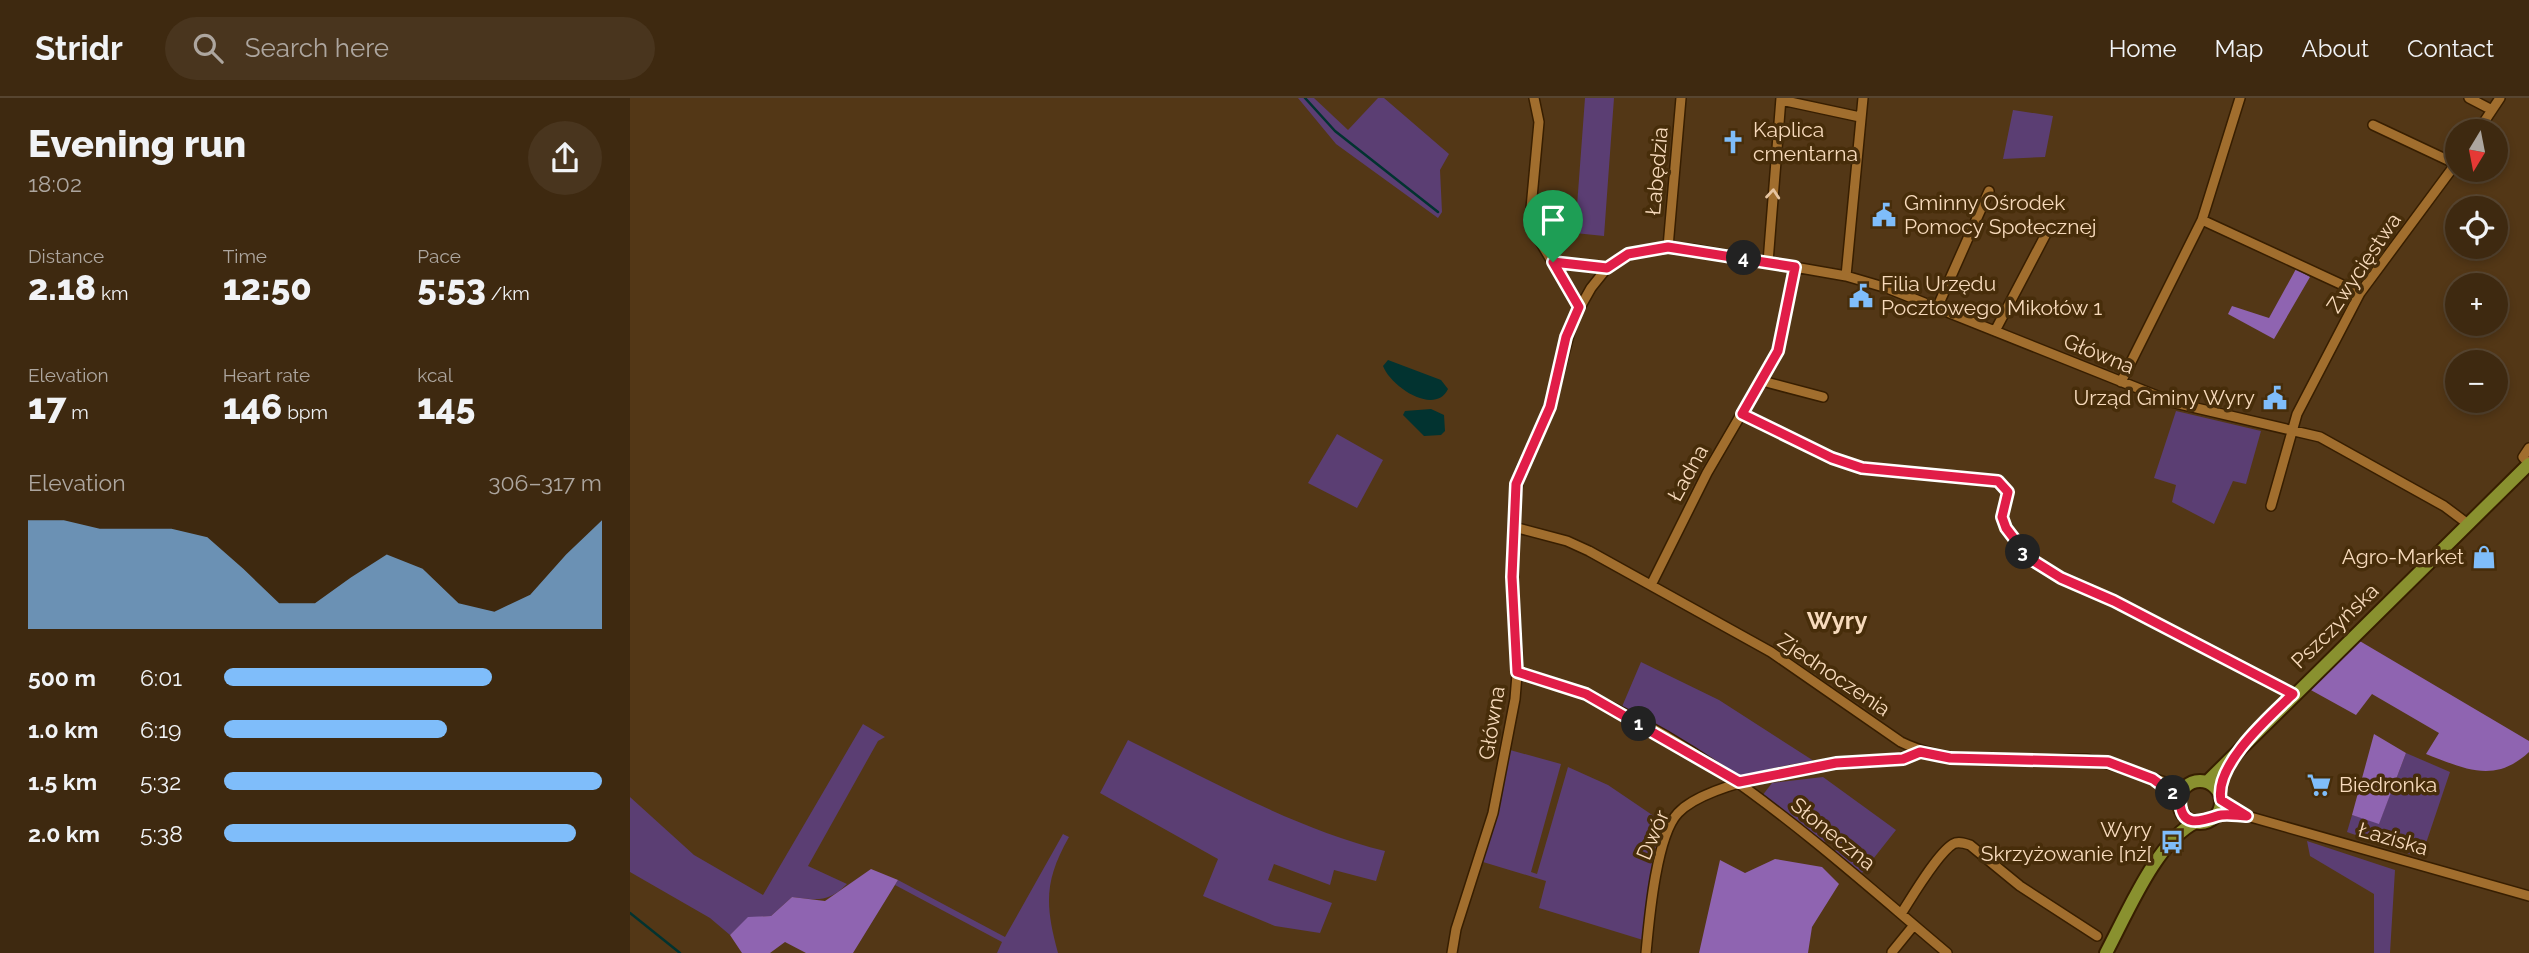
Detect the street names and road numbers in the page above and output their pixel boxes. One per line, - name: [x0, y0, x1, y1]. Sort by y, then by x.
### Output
- street label: Łabędzia: [1640, 126, 1673, 216]
- street label: Zwycięstwa: [2321, 208, 2406, 317]
- street label: Główna: [2060, 328, 2138, 379]
- street label: Ładna: [1662, 440, 1713, 505]
- street label: Pszczyńska: [2286, 578, 2383, 673]
- street label: Zjednoczenia: [1773, 628, 1895, 721]
- street label: Główna: [1473, 684, 1510, 761]
- street label: Słoneczna: [1786, 792, 1881, 875]
- street label: Dwór: [1631, 806, 1674, 863]
- street label: Łaziska: [2355, 817, 2431, 860]

